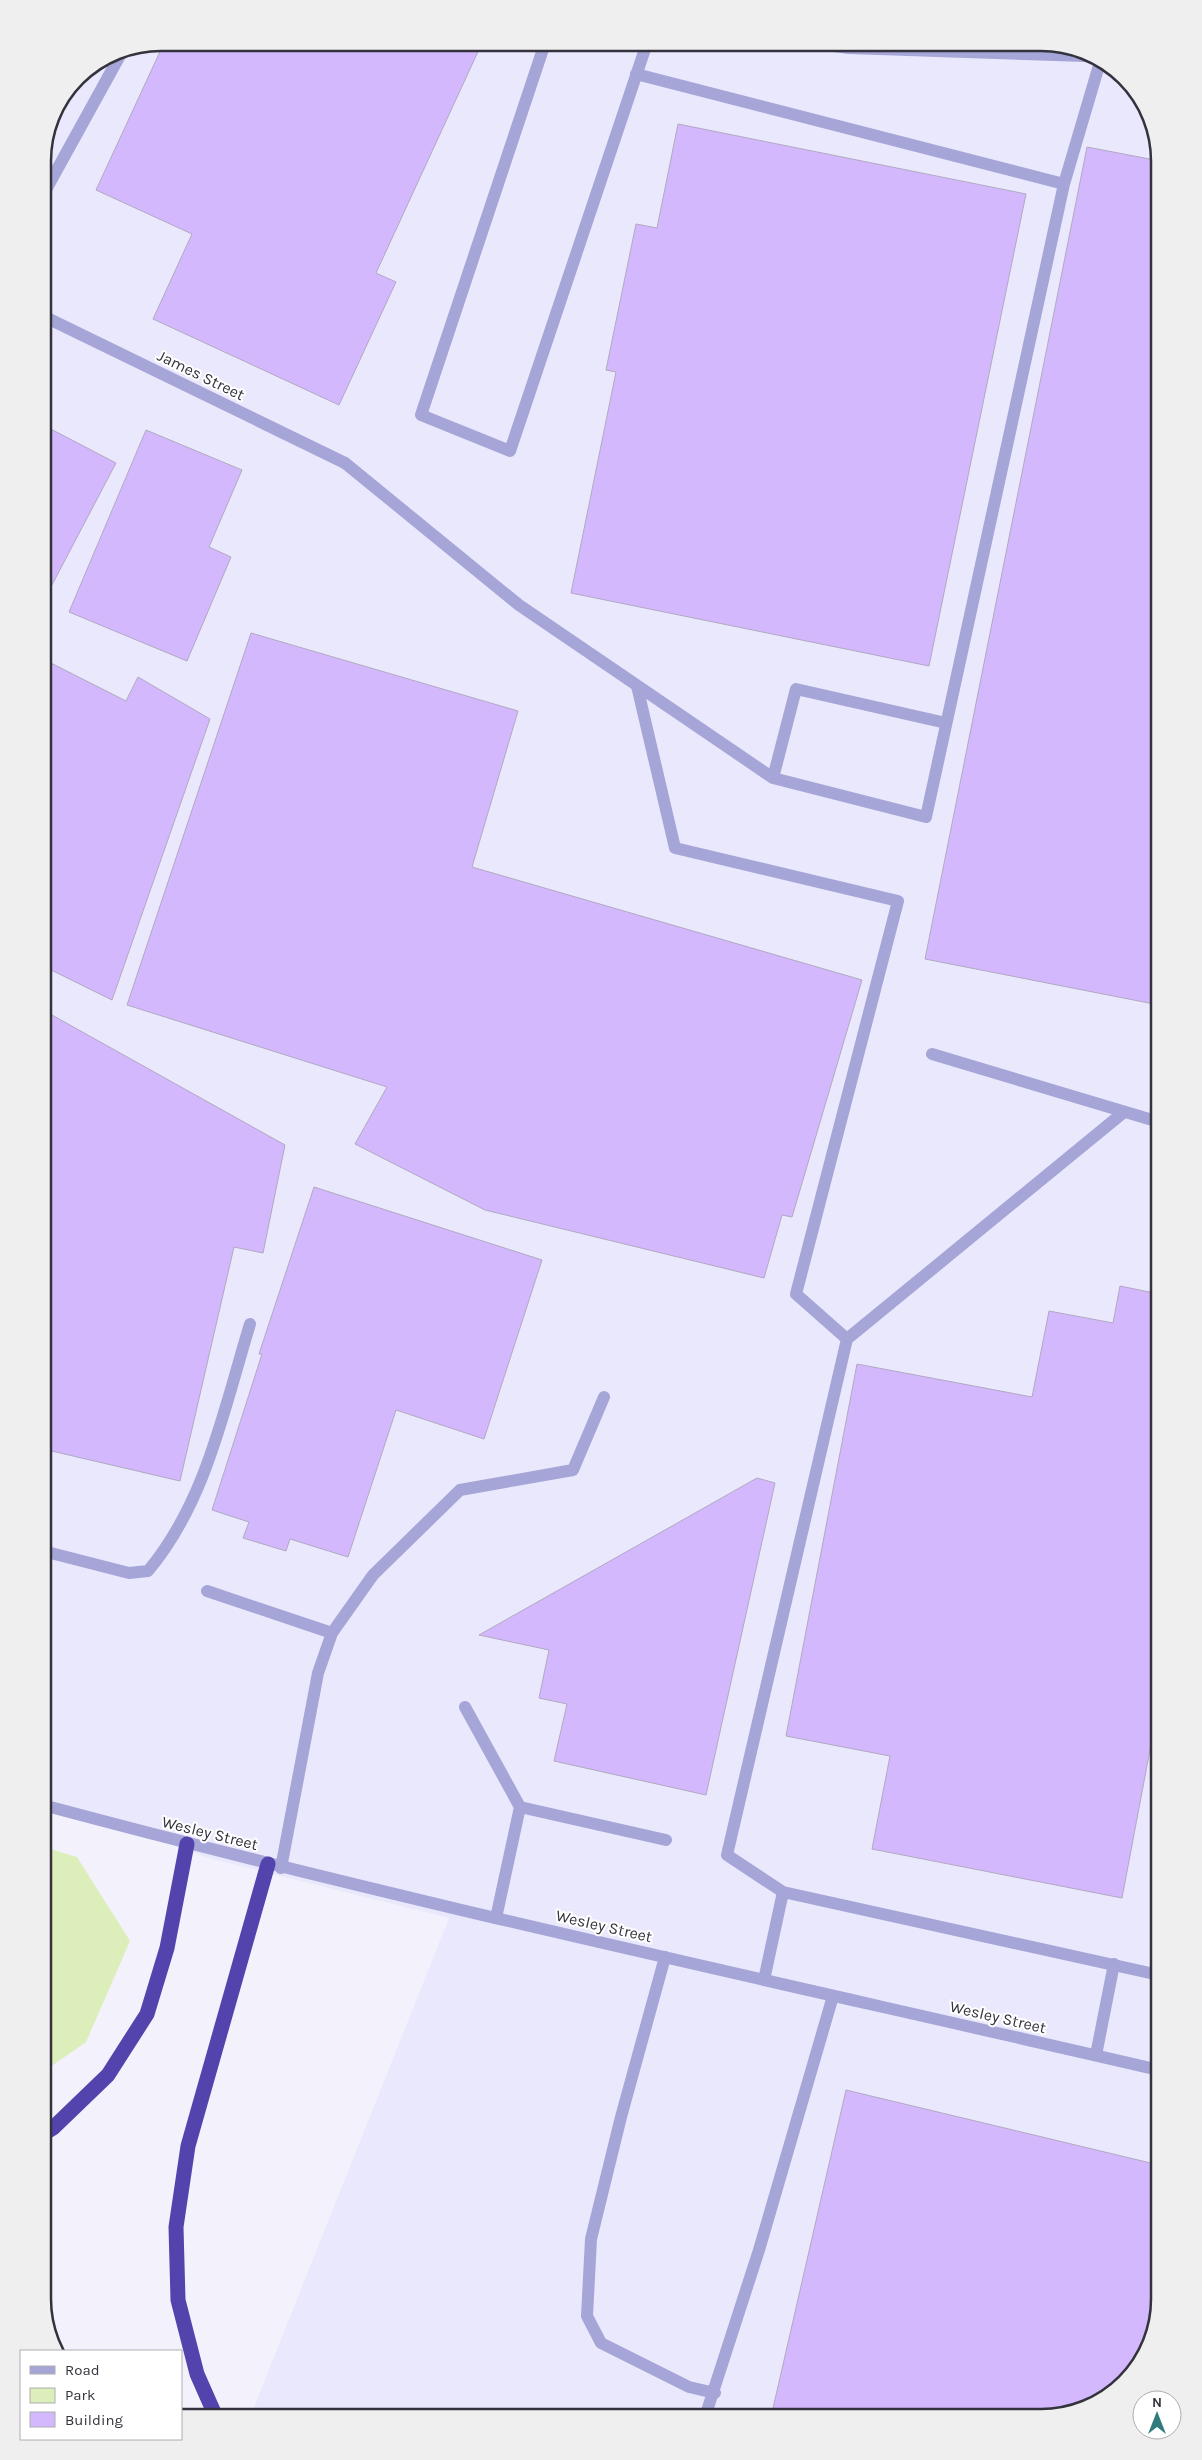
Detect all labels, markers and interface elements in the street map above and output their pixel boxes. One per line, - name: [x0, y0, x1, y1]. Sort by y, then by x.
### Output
- street label: James Street: [154, 346, 248, 404]
- street label: Wesley Street: [160, 1812, 260, 1854]
- street label: Wesley Street: [554, 1906, 654, 1946]
- street label: Wesley Street: [948, 1997, 1048, 2037]
- legend: [20, 2350, 182, 2440]
- text: Road: [65, 2361, 100, 2379]
- text: Park: [65, 2386, 95, 2404]
- north arrow: [1132, 2390, 1182, 2440]
- text: N: [1152, 2394, 1162, 2411]
- text: Building: [65, 2411, 123, 2429]

